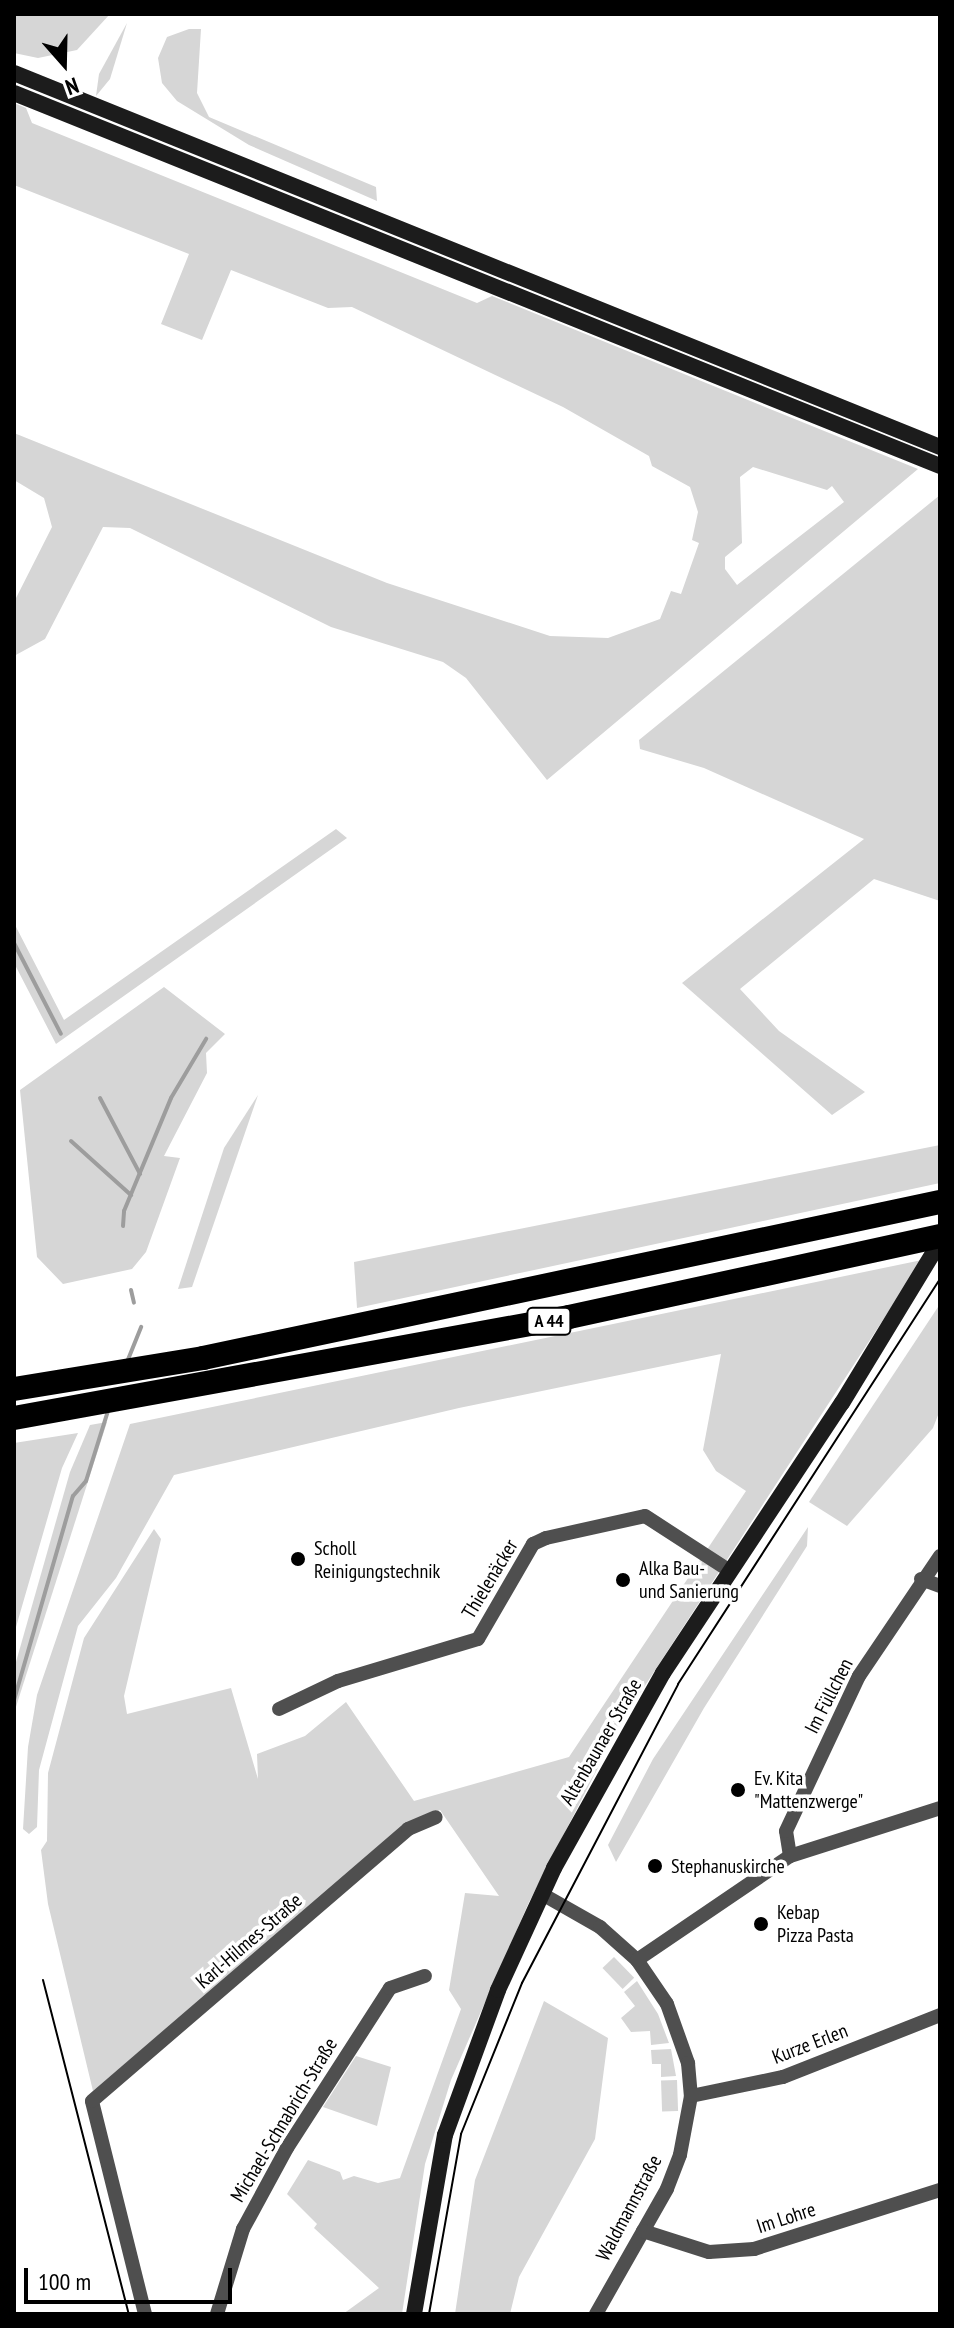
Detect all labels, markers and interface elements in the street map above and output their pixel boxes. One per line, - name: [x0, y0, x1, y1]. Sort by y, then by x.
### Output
- north arrow: [24, 24, 104, 104]
- text: N: [62, 71, 83, 102]
- road number: A 44: [525, 1307, 573, 1335]
- street label: Thielenäcker: [457, 1535, 523, 1623]
- place label: Scholl Reinigungstechnik: [314, 1536, 440, 1583]
- marker: Scholl Reinigungstechnik: [289, 1550, 307, 1568]
- place label: Alka Bau- und Sanierung: [639, 1556, 739, 1603]
- marker: Alka Bau- und Sanierung: [614, 1571, 632, 1589]
- street label: Im Füllchen: [800, 1654, 858, 1738]
- street label: Altenbaunaer Straße: [555, 1674, 647, 1810]
- place label: Ev. Kita "Mattenzwerge": [754, 1766, 863, 1813]
- marker: Ev. Kita "Mattenzwerge": [729, 1781, 747, 1799]
- place label: Stephanuskirche: [671, 1854, 785, 1878]
- marker: Stephanuskirche: [646, 1857, 664, 1875]
- street label: Karl-Hilmes-Straße: [191, 1888, 307, 1994]
- place label: Kebap Pizza Pasta: [777, 1900, 854, 1947]
- marker: Kebap Pizza Pasta: [752, 1915, 770, 1933]
- street label: Kurze Erlen: [769, 2019, 851, 2069]
- street label: Michael-Schnabrich-Straße: [226, 2034, 342, 2206]
- street label: Waldmannstraße: [591, 2151, 667, 2265]
- street label: Im Lohre: [754, 2197, 818, 2239]
- scale bar: [28, 2252, 236, 2302]
- text: 100 m: [38, 2266, 91, 2297]

